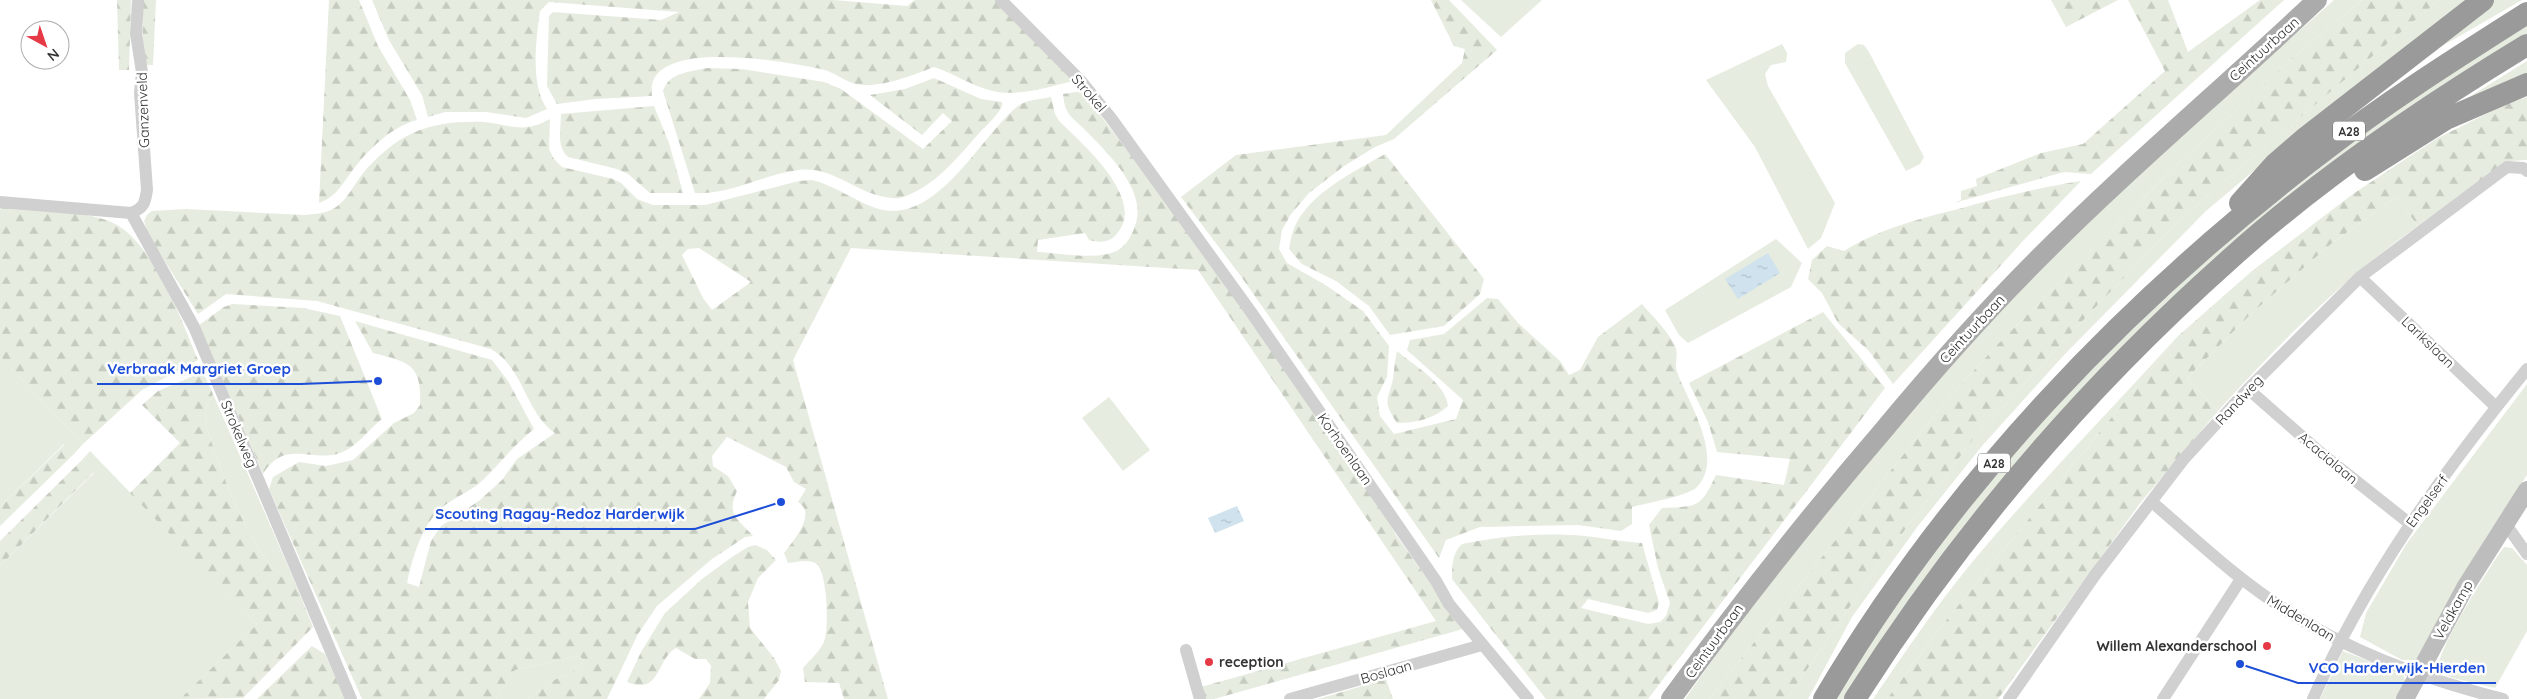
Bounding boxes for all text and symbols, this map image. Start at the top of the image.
street label: Ceintuurbaan [2225,13,2303,85]
north arrow [20,20,70,70]
text: N [44,45,63,65]
street label: Strokel [1068,70,1110,116]
street label: Ganzenveld [133,72,153,148]
road number: A28 [2333,122,2365,140]
street label: Ceintuurbaan [1935,291,2009,367]
street label: Larikslaan [2398,312,2458,372]
callout: Verbraak Margriet Groep [97,354,301,384]
text: Verbraak Margriet Groep [107,359,291,378]
street label: Randweg [2211,371,2267,429]
street label: Strokelweg [217,398,261,470]
street label: Korhoenlaan [1314,409,1376,489]
street label: Acacialaan [2295,428,2361,488]
road number: A28 [1978,453,2010,472]
street label: Engelserf [2402,471,2452,531]
callout: Scouting Ragay-Redoz Harderwijk [425,499,695,529]
text: Scouting Ragay-Redoz Harderwijk [435,504,685,523]
street label: Veldkamp [2429,577,2477,643]
street label: Middenlaan [2264,591,2338,645]
street label: Ceintuurbaan [1681,600,1747,682]
place label: Willem Alexanderschool [2097,637,2257,655]
marker: Willem Alexanderschool [2261,640,2273,652]
place label: reception [1219,653,1283,671]
callout: VCO Harderwijk-Hierden [2298,653,2496,683]
marker: reception [1203,656,1215,668]
street label: Boslaan [1358,656,1414,688]
text: VCO Harderwijk-Hierden [2308,658,2486,677]

